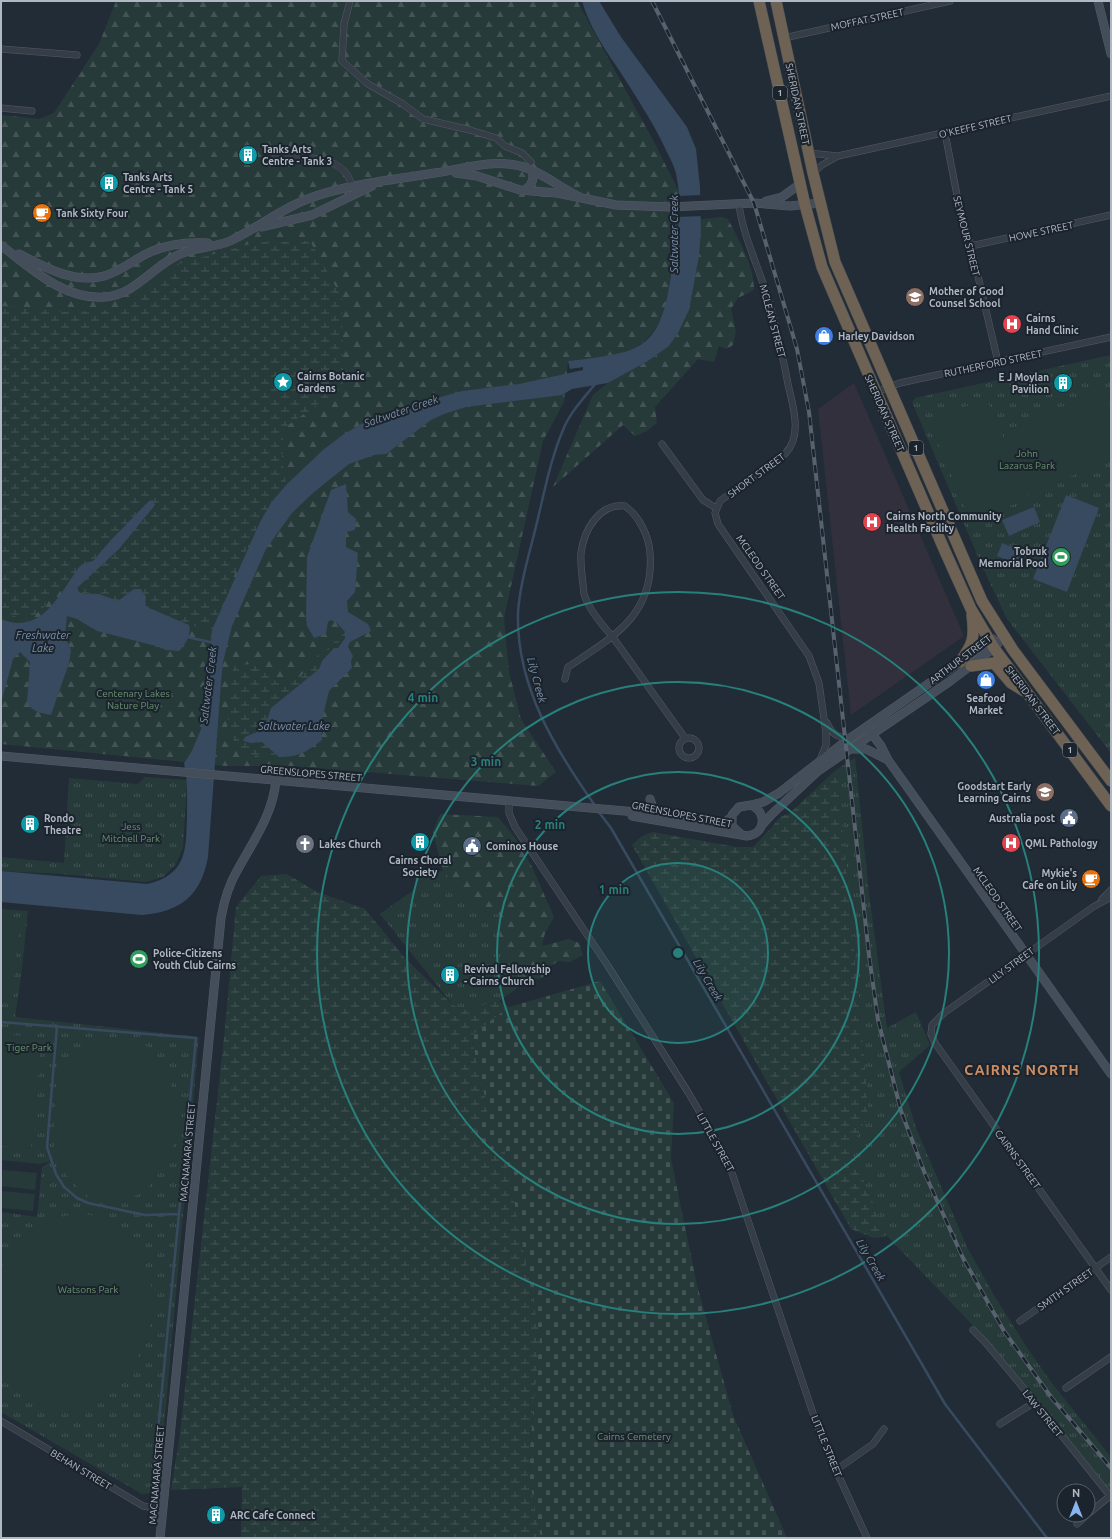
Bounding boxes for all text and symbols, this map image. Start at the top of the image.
street label: MOFFAT STREET [830,6,905,33]
street label: SHERIDAN STREET [783,62,812,146]
road number: 1 [773,86,787,100]
street label: O'KEEFE STREET [938,113,1013,140]
building icon: Tanks Arts Centre - Tank 3 [237,144,259,166]
place label: Tanks Arts Centre - Tank 3 [262,144,332,167]
building icon: Tanks Arts Centre - Tank 5 [98,172,120,194]
place label: Tanks Arts Centre - Tank 5 [123,172,194,195]
water label: Saltwater Creek [668,195,680,274]
street label: SEYMOUR STREET [951,195,982,278]
cafe icon: Tank Sixty Four [31,202,53,224]
place label: Tank Sixty Four [56,208,129,219]
street label: HOWE STREET [1008,219,1075,244]
street label: MCLEAN STREET [757,283,788,359]
school or university icon: Mother of Good Counsel School [904,286,926,308]
place label: Mother of Good Counsel School [929,286,1004,309]
hospital icon: Cairns Hand Clinic [1001,313,1023,335]
place label: Cairns Hand Clinic [1026,313,1079,336]
shop icon: Harley Davidson [813,325,835,347]
place label: Harley Davidson [838,331,915,342]
street label: RUTHERFORD STREET [943,348,1044,379]
place icon: Cairns Botanic Gardens [272,371,294,393]
place label: Cairns Botanic Gardens [297,371,365,394]
place label: E J Moylan Pavilion [999,372,1049,395]
building icon: E J Moylan Pavilion [1052,372,1074,394]
street label: SHERIDAN STREET [863,373,907,454]
water label: Saltwater Creek [361,393,440,430]
road number: 1 [909,441,923,455]
park label: John Lazarus Park [999,448,1055,471]
street label: SHORT STREET [726,451,787,500]
hospital icon: Cairns North Community Health Facility [861,511,883,533]
place label: Cairns North Community Health Facility [886,511,1002,534]
street label: MCLEOD STREET [734,533,787,602]
place label: Tobruk Memorial Pool [979,546,1047,569]
sports icon: Tobruk Memorial Pool [1050,546,1072,568]
water label: Freshwater Lake [16,629,71,654]
street label: ARTHUR STREET [927,632,994,686]
water label: Saltwater Creek [197,645,219,725]
water label: Lily Creek [525,656,549,704]
street label: SHERIDAN STREET [1003,664,1062,737]
shop icon: Seafood Market [975,669,997,691]
park label: Centenary Lakes Nature Play [96,688,170,711]
text: 4 min [408,691,438,704]
place label: Seafood Market [967,693,1005,716]
water label: Saltwater Lake [257,720,330,732]
road number: 1 [1063,743,1077,757]
text: 3 min [471,755,501,768]
street label: GREENSLOPES STREET [260,764,363,783]
place label: Goodstart Early Learning Cairns [957,781,1032,804]
school or university icon: Goodstart Early Learning Cairns [1034,781,1056,803]
street label: GREENSLOPES STREET [631,799,733,830]
public building icon: Australia post [1058,807,1080,829]
building icon: Rondo Theatre [19,813,41,835]
place label: Rondo Theatre [44,813,81,836]
place label: Australia post [989,813,1056,824]
text: 2 min [535,818,565,831]
park label: Jess Mitchell Park [102,821,160,844]
building icon: Cairns Choral Society [409,831,431,853]
hospital icon: QML Pathology [1000,832,1022,854]
church icon: Lakes Church [294,833,316,855]
public building icon: Cominos House [461,835,483,857]
place label: QML Pathology [1025,838,1098,849]
place label: Lakes Church [319,839,381,850]
place label: Cominos House [486,841,559,852]
place label: Cairns Choral Society [389,855,451,878]
street label: MCLEOD STREET [971,865,1024,934]
place label: Mykie's Cafe on Lily [1022,868,1078,891]
cafe icon: Mykie's Cafe on Lily [1080,868,1102,890]
text: 1 min [599,883,629,896]
street label: LILY STREET [986,945,1037,986]
centre of rings [671,946,685,960]
sports icon: Police-Citizens Youth Club Cairns [128,948,150,970]
place label: Police-Citizens Youth Club Cairns [153,948,236,971]
water label: Lily Creek [691,957,725,1004]
building icon: Revival Fellowship - Cairns Church [439,964,461,986]
place label: Revival Fellowship - Cairns Church [464,964,551,987]
park label: Tiger Park [6,1042,52,1053]
district label: CAIRNS NORTH [964,1062,1080,1078]
street label: MACNAMARA STREET [178,1102,197,1202]
street label: LITTLE STREET [695,1111,737,1174]
street label: CAIRNS STREET [993,1128,1043,1191]
water label: Lily Creek [854,1237,888,1284]
street label: SMITH STREET [1035,1266,1095,1313]
park label: Watsons Park [58,1284,118,1295]
street label: LAW STREET [1020,1388,1065,1439]
street label: LITTLE STREET [809,1414,844,1479]
street label: MACNAMARA STREET [147,1425,166,1525]
park label: Cairns Cemetery [597,1431,671,1442]
street label: BEHAN STREET [48,1447,113,1492]
north arrow [1056,1483,1096,1523]
text: N [1072,1487,1080,1499]
building icon: ARC Cafe Connect [205,1504,227,1526]
place label: ARC Cafe Connect [230,1510,316,1521]

